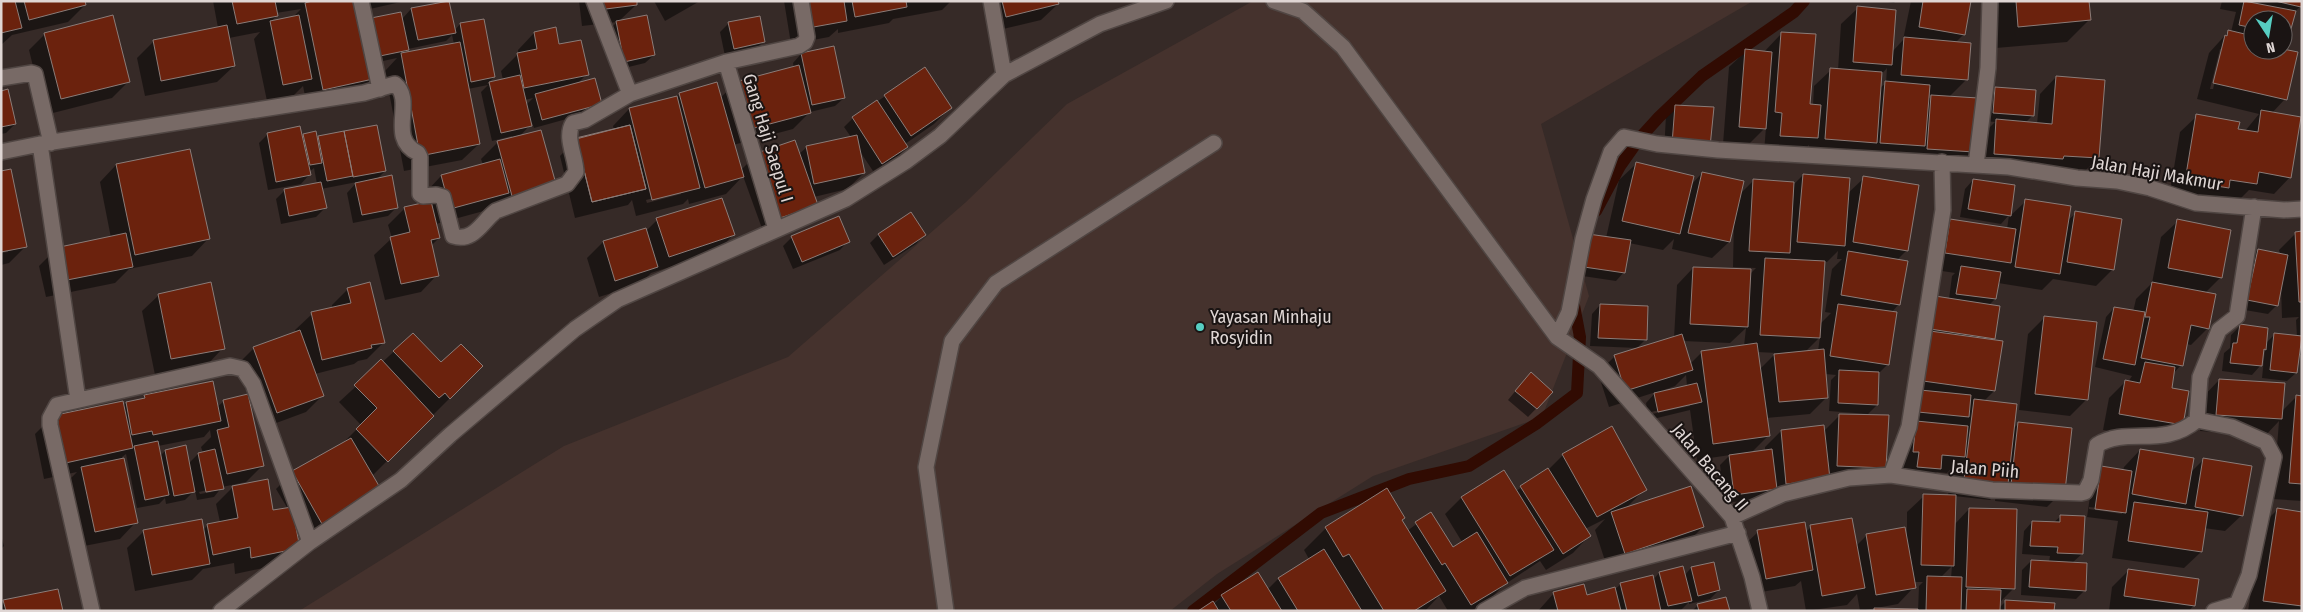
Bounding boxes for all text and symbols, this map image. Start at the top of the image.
north arrow [2243,10,2293,60]
text: N [2265,38,2276,56]
street label: Gang Haji Saepul I [738,71,798,205]
street label: Jalan Haji Makmur [2090,151,2225,196]
place label: Yayasan Minhaju Rosyidin [1210,306,1332,349]
marker: Yayasan Minhaju Rosyidin [1194,321,1206,333]
street label: Jalan Bacang II [1667,419,1753,515]
street label: Jalan Piih [1950,455,2020,483]

